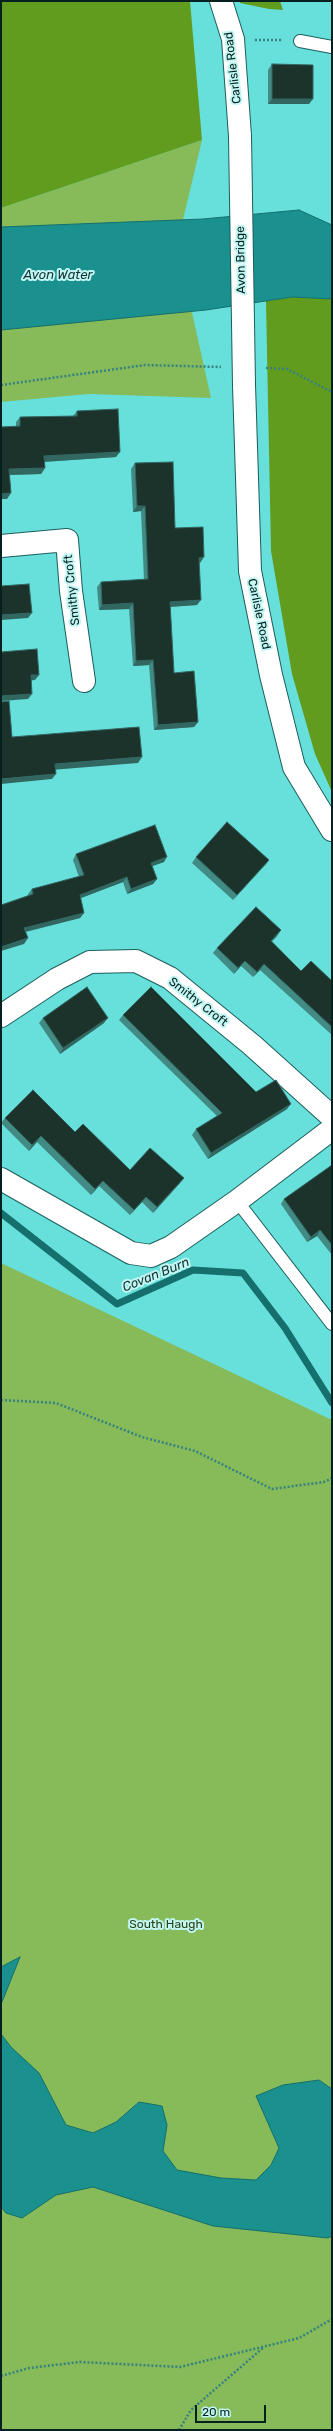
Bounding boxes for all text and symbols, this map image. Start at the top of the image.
street label: Carlisle Road [221,31,245,105]
street label: Avon Bridge [233,226,249,294]
water label: Avon Water [24,267,92,283]
street label: Smithy Croft [61,554,83,626]
street label: Carlisle Road [244,577,274,651]
street label: Smithy Croft [166,974,230,1030]
water label: Covan Burn [120,1254,192,1296]
park label: South Haugh [129,1918,203,1932]
scale bar [197,2397,268,2423]
text: 20 m [202,2405,230,2419]

